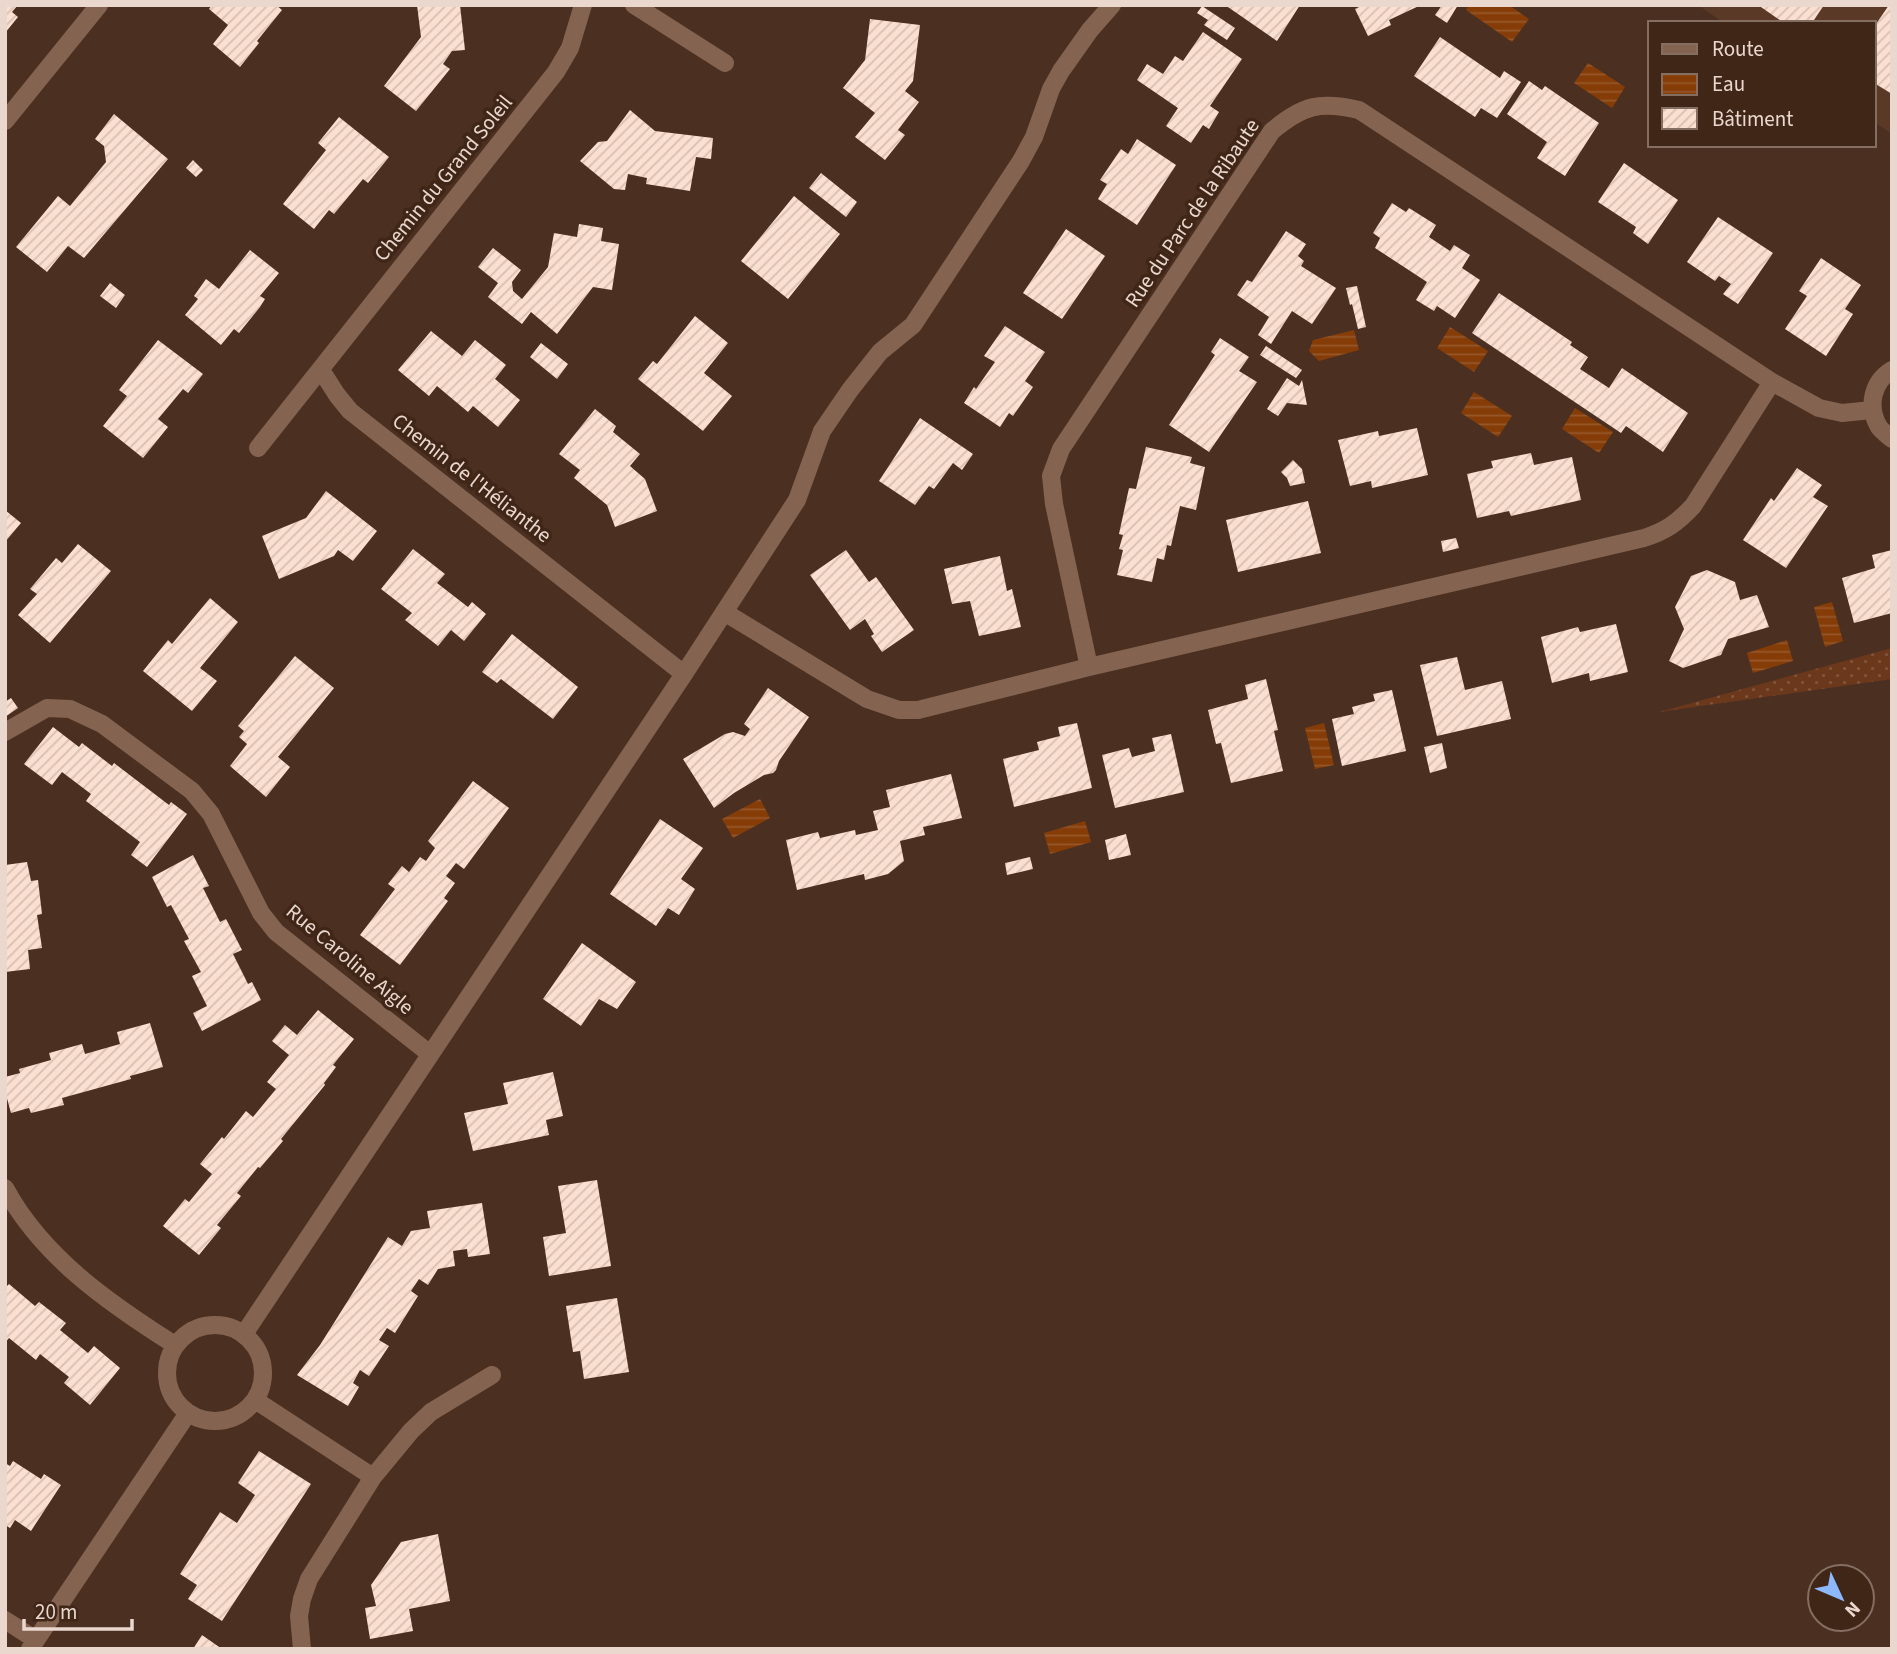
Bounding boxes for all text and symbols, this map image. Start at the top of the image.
legend [1648,21,1876,147]
text: Route [1712,34,1764,64]
text: Eau [1712,69,1745,99]
street label: Chemin du Grand Soleil [367,89,519,267]
text: Bâtiment [1712,104,1793,134]
street label: Rue du Parc de la Ribaute [1118,113,1266,313]
street label: Chemin de l'Hélianthe [386,406,558,550]
street label: Rue Caroline Aigle [280,897,420,1021]
north arrow [1806,1563,1876,1633]
scale bar [24,1588,133,1632]
text: N [1838,1595,1866,1623]
text: 20 m [35,1597,77,1627]

